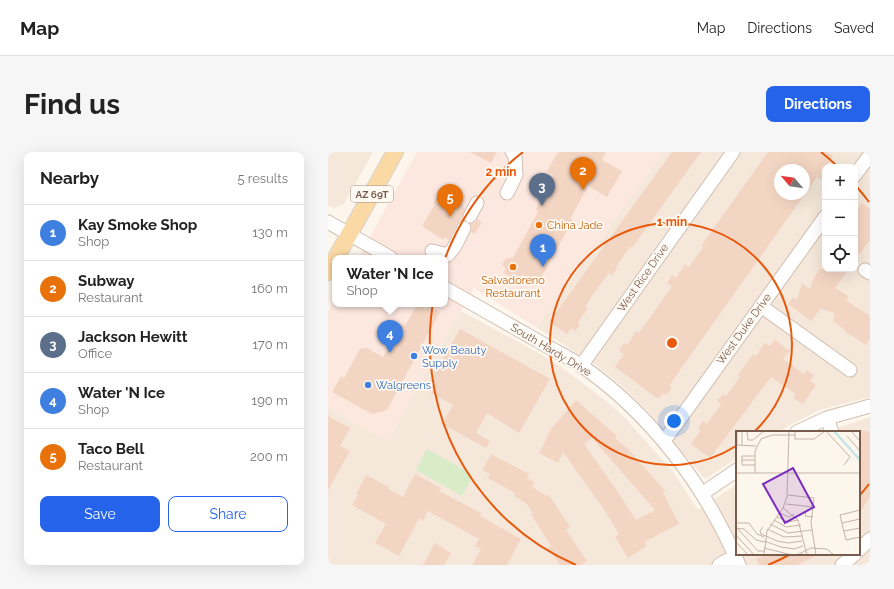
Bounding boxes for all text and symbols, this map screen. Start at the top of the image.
text: Map [20,17,59,39]
text: Map [697,20,725,36]
text: Directions [747,20,812,36]
text: Saved [834,20,874,36]
button: Directions [766,86,870,122]
text: Find us [24,88,120,121]
pin: 2 [570,157,596,190]
north arrow [774,164,810,200]
map controls [822,164,858,272]
button: + [822,164,858,200]
text: 2 min [485,165,517,179]
text: Nearby [40,168,99,188]
text: 5 results [237,171,288,186]
pin: 3 [529,173,555,206]
pin: 5 [437,184,463,217]
road number: AZ 69T [351,186,393,202]
button: − [822,200,858,236]
text: 1 min [657,215,687,229]
text: Kay Smoke Shop [78,216,197,234]
place label: China Jade [547,219,603,232]
marker: China Jade [534,220,544,230]
text: 1 [50,225,56,240]
text: 130 m [252,225,288,240]
text: Shop [78,234,109,249]
pin: 1 [530,234,556,267]
button: locate [822,236,858,272]
street label: West Rice Drive [615,241,672,315]
popup [332,255,448,307]
marker: Salvadoreno Restaurant [508,262,518,272]
text: Water 'N Ice [346,265,434,283]
text: Subway [78,272,135,290]
place label: Salvadoreno Restaurant [481,274,545,300]
text: 2 [49,281,57,296]
text: 160 m [251,281,288,296]
text: Shop [346,283,378,298]
text: Restaurant [78,290,143,305]
street label: West Duke Drive [714,291,774,367]
pin: 4 [377,320,403,353]
street label: South Hardy Drive [508,321,594,380]
text: Jackson Hewitt [78,328,187,346]
centre of rings [665,336,679,350]
text: 3 [49,337,57,352]
text: 170 m [252,337,288,352]
place label: Wow Beauty Supply [422,344,487,370]
text: Office [78,346,112,361]
marker: Wow Beauty Supply [409,351,419,361]
place label: Walgreens [376,379,431,392]
marker: Walgreens [363,380,373,390]
text: Water 'N Ice [78,384,165,402]
text: 4 [49,393,57,408]
text: 190 m [252,393,288,408]
text: Shop [78,402,109,417]
your location [664,411,684,431]
inset map [736,431,860,555]
text: Taco Bell [78,440,144,458]
text: 5 [49,449,57,464]
text: 200 m [250,449,288,464]
text: Restaurant [78,458,143,473]
button: Save [40,496,160,532]
button: Share [168,496,288,532]

